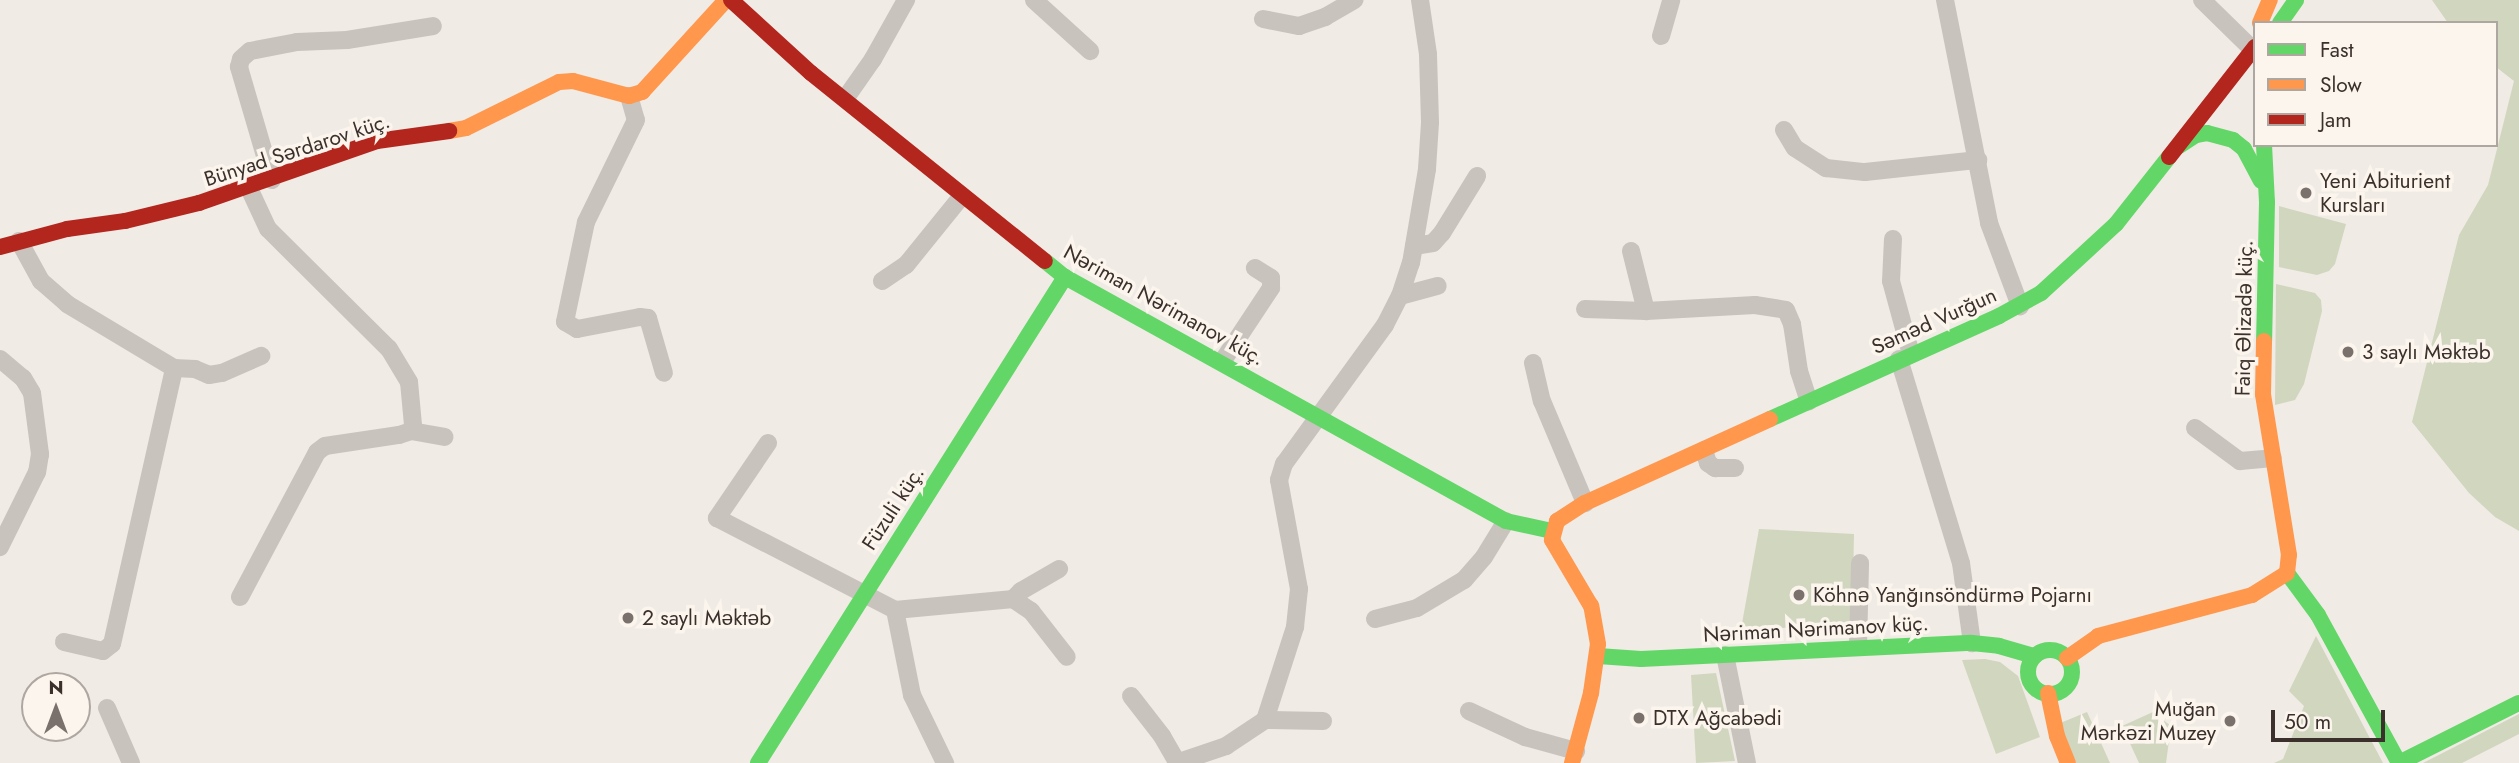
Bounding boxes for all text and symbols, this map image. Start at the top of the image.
legend [2253,21,2498,147]
text: Fast [2320,35,2353,65]
text: Slow [2320,70,2362,100]
text: Jam [2320,105,2352,135]
street label: Bünyad Sərdarov küç. [201,108,393,192]
place label: Yeni Abiturient Kursları [2320,168,2450,218]
marker: Yeni Abiturient Kursları [2298,185,2314,201]
street label: Nəriman Nərimanov küç. [1059,239,1269,371]
street label: Faiq Əlizadə küç. [2230,240,2258,396]
street label: Səməd Vurğun [1868,282,2000,360]
place label: 3 saylı Məktəb [2362,339,2491,365]
marker: 3 saylı Məktəb [2340,344,2356,360]
street label: Füzuli küç. [857,461,929,555]
place label: Köhnə Yanğınsöndürmə Pojarnı [1813,582,2092,608]
marker: Köhnə Yanğınsöndürmə Pojarnı [1791,587,1807,603]
place label: 2 saylı Məktəb [642,605,771,631]
marker: 2 saylı Məktəb [620,610,636,626]
street label: Nəriman Nərimanov küç. [1703,611,1929,647]
north arrow [21,672,91,742]
text: N [48,674,64,701]
place label: Muğan Mərkəzi Muzey [2081,696,2216,746]
scale bar [2274,696,2388,740]
place label: DTX Ağcabədi [1653,705,1782,731]
text: 50 m [2284,707,2331,737]
marker: DTX Ağcabədi [1631,710,1647,726]
marker: Muğan Mərkəzi Muzey [2222,713,2238,729]

